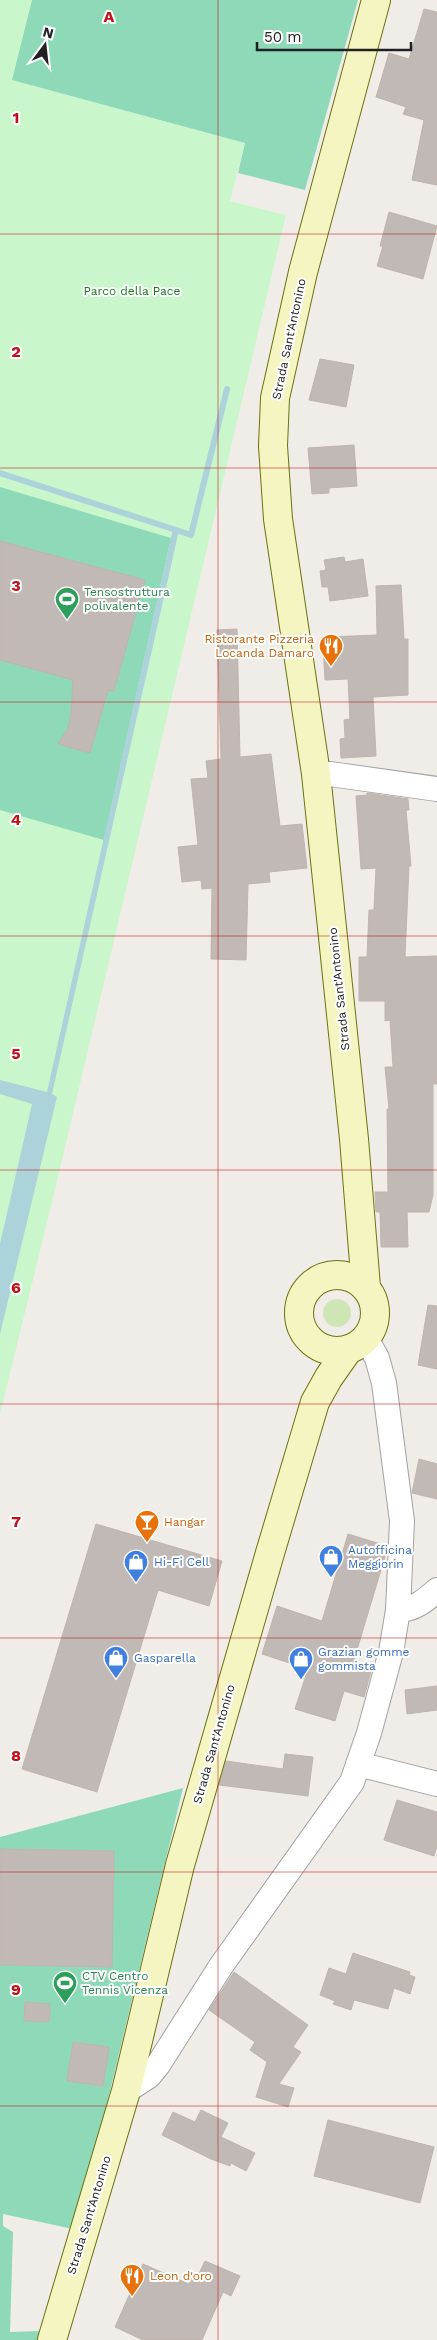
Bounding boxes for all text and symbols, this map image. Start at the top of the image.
text: A [104,7,115,26]
north arrow [20,20,70,70]
scale bar [257,20,411,52]
text: N [41,23,55,42]
text: 50 m [264,28,301,46]
text: 1 [13,108,19,127]
street label: Strada Sant'Antonino [269,277,309,401]
park label: Parco della Pace [84,284,181,298]
text: 2 [11,342,21,361]
text: 3 [11,576,21,595]
place label: Tensostruttura polivalente [84,585,170,613]
sports icon: Tensostruttura polivalente [54,586,80,620]
place label: Ristorante Pizzeria Locanda Damaro [204,632,314,660]
restaurant icon: Ristorante Pizzeria Locanda Damaro [318,633,344,667]
text: 4 [11,810,21,829]
street label: Strada Sant'Antonino [326,927,352,1051]
text: 5 [11,1044,21,1063]
text: 6 [11,1278,21,1297]
bar icon: Hangar [134,1509,160,1543]
text: 7 [11,1512,21,1531]
place label: Hangar [164,1515,205,1529]
place label: Autofficina Meggiorin [348,1543,412,1571]
shop icon: Autofficina Meggiorin [318,1544,344,1578]
shop icon: Hi-Fi Cell [123,1549,149,1583]
place label: Hi-Fi Cell [154,1555,210,1569]
shop icon: Gasparella [103,1645,129,1679]
place label: Grazian gomme gommista [318,1645,410,1673]
shop icon: Grazian gomme gommista [288,1646,314,1680]
place label: Gasparella [134,1651,196,1665]
street label: Strada Sant'Antonino [190,1683,238,1805]
text: 8 [11,1746,21,1765]
place label: CTV Centro Tennis Vicenza [82,1969,168,1997]
sports icon: CTV Centro Tennis Vicenza [52,1970,78,2004]
text: 9 [11,1980,21,1999]
street label: Strada Sant'Antonino [64,2154,114,2276]
restaurant icon: Leon d'oro [119,2263,145,2297]
place label: Leon d'oro [150,2269,212,2283]

